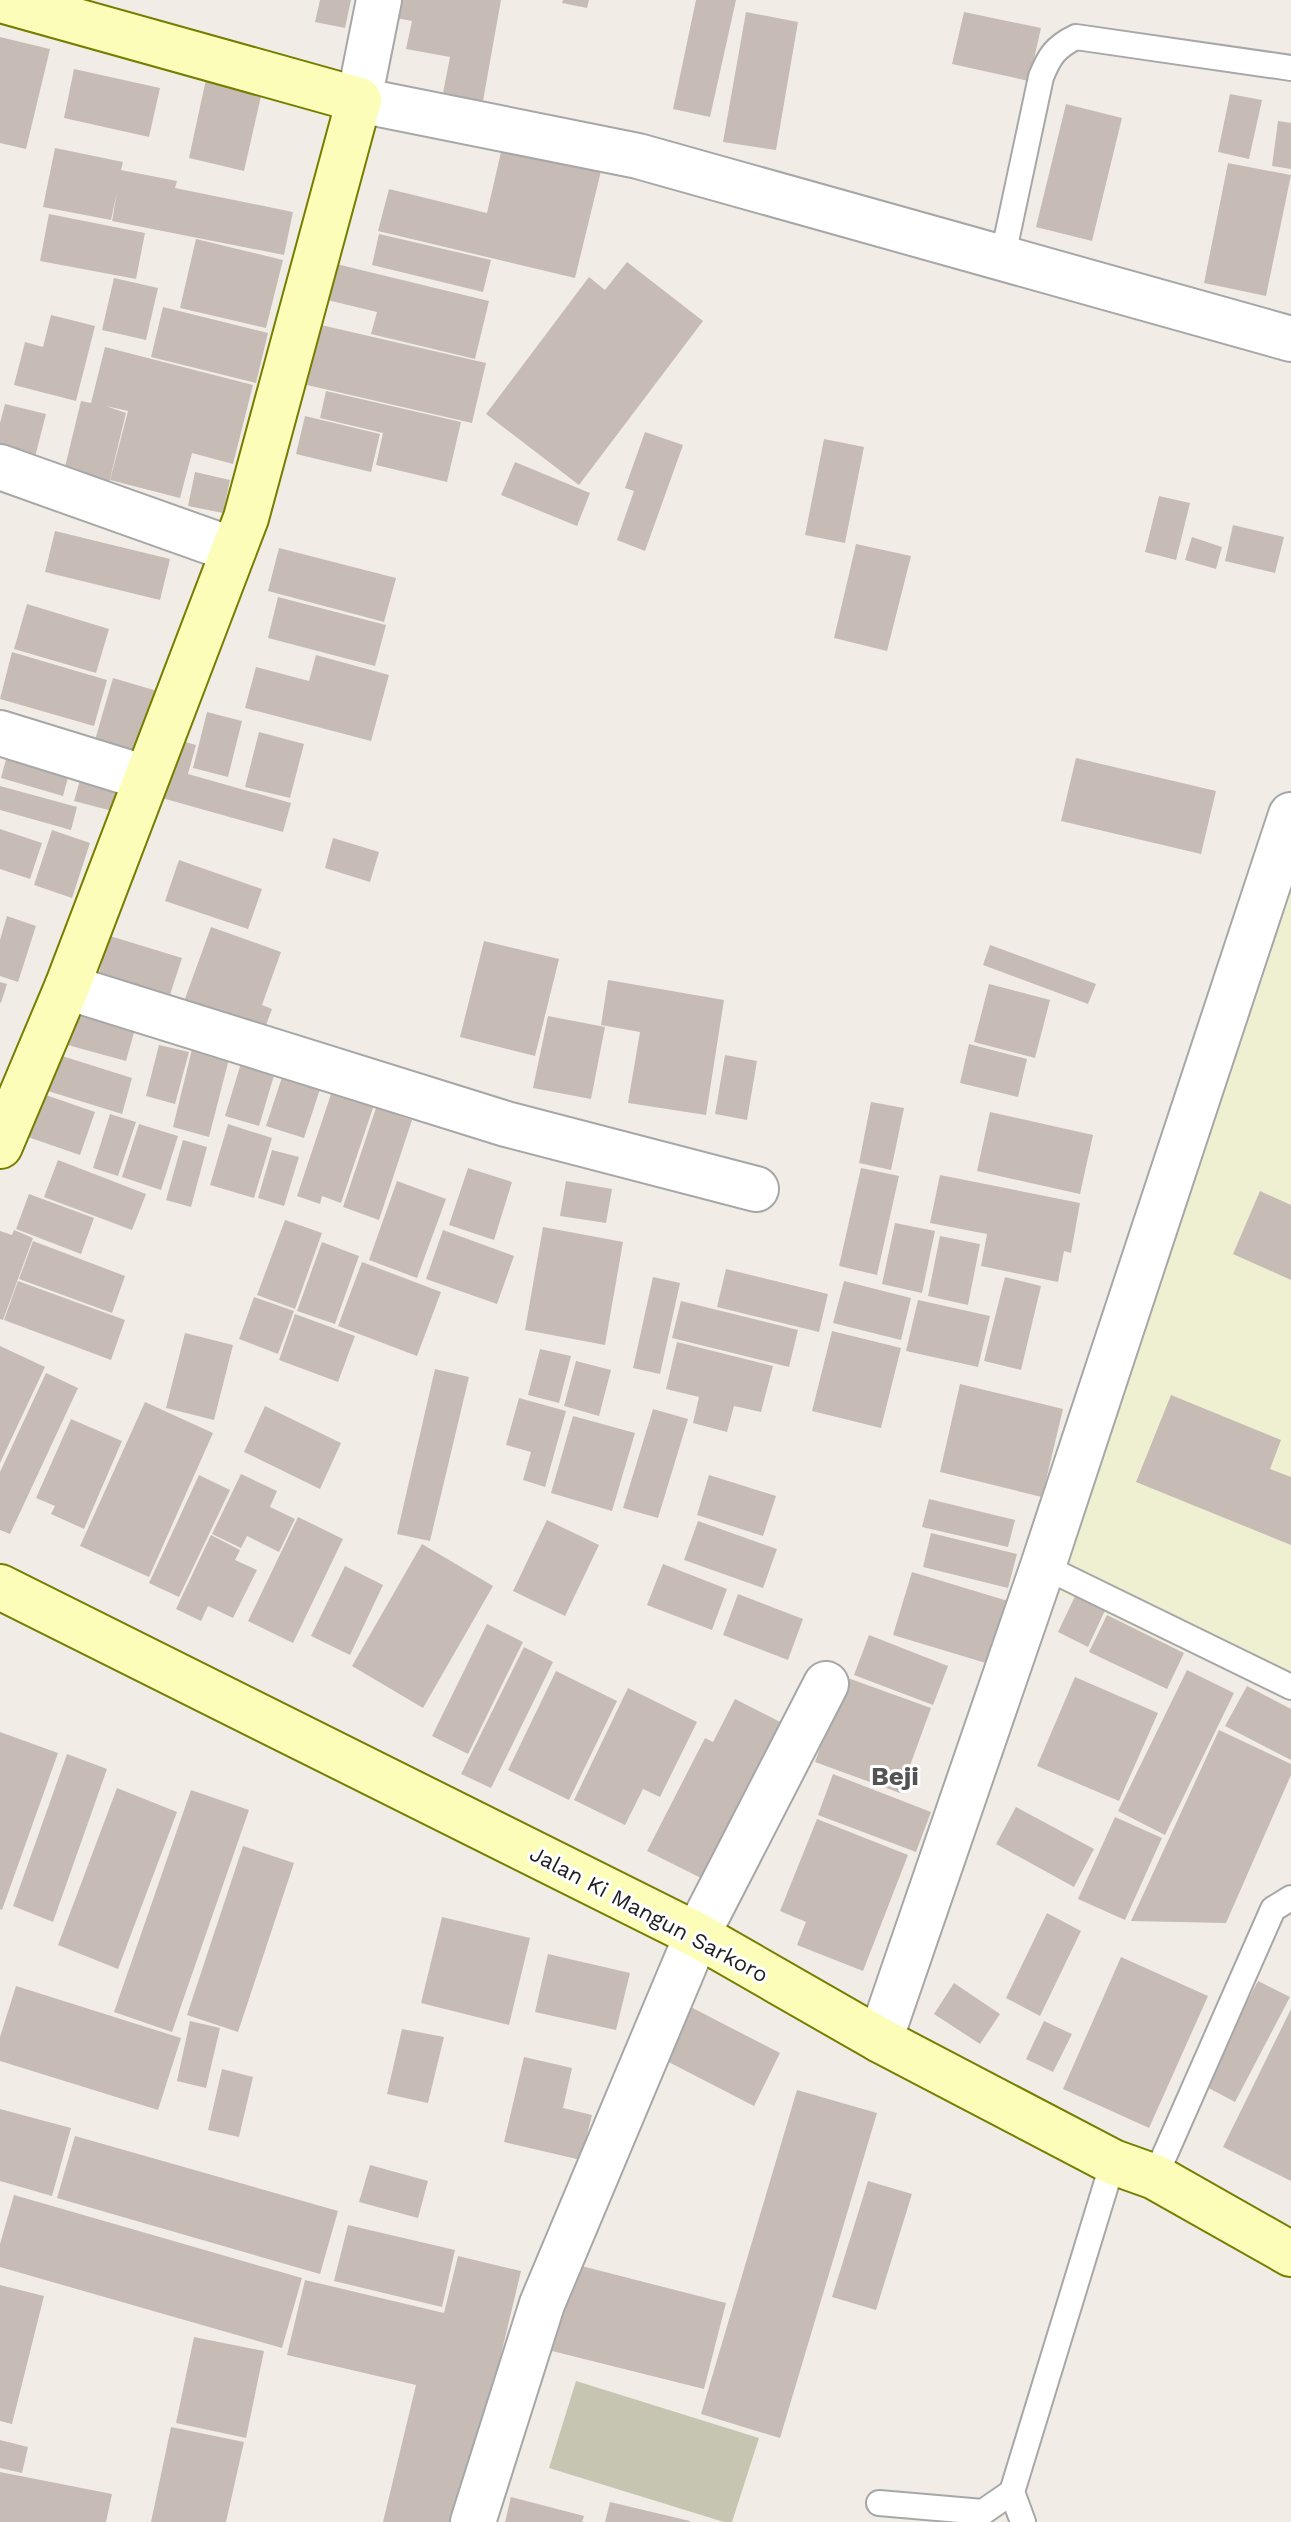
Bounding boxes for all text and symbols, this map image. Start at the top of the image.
district label: Beji [871,1761,919,1791]
street label: Jalan Ki Mangun Sarkoro [526,1840,772,1988]

